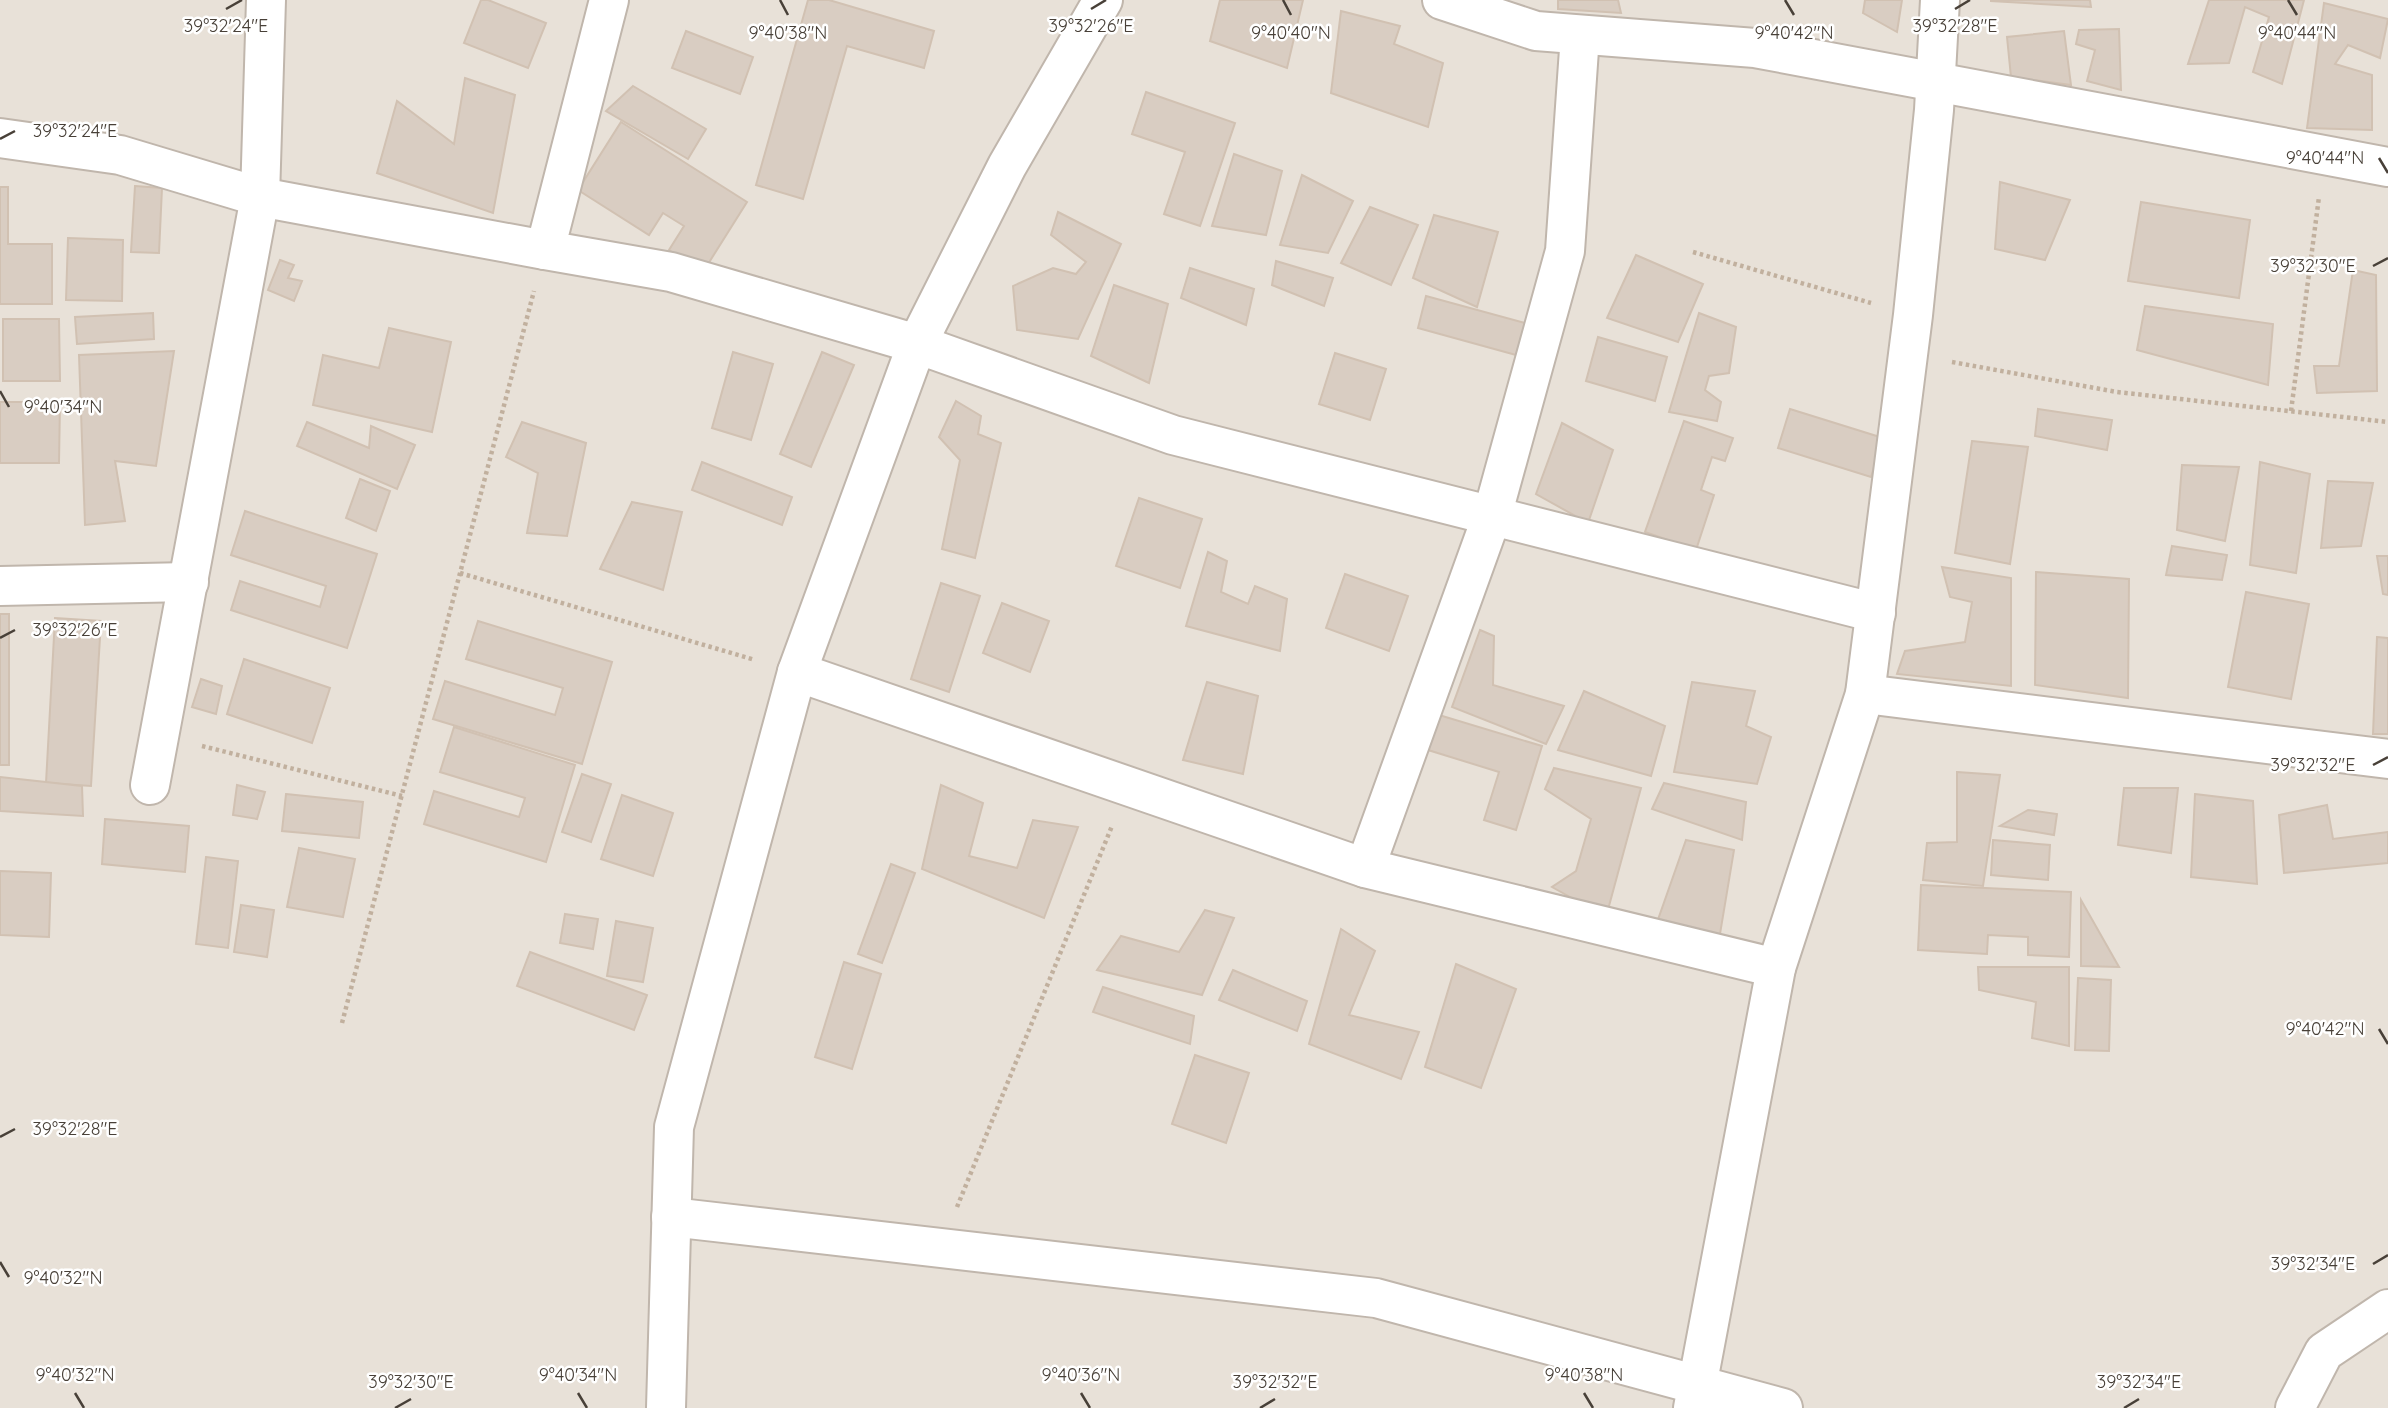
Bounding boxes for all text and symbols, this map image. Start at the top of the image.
text: 39°32'24"E [184,14,268,37]
text: 39°32'26"E [1048,14,1134,37]
text: 39°32'28"E [1912,14,1998,37]
text: 9°40'38"N [749,21,827,44]
text: 9°40'40"N [1251,21,1331,44]
text: 9°40'42"N [1754,21,1834,44]
text: 9°40'44"N [2258,21,2336,44]
text: 39°32'24"E [33,119,117,142]
text: 9°40'44"N [2286,146,2364,169]
text: 39°32'30"E [2270,254,2356,277]
text: 9°40'34"N [24,395,102,418]
text: 39°32'26"E [32,618,118,641]
text: 39°32'32"E [2271,753,2355,776]
text: 9°40'42"N [2285,1017,2365,1040]
text: 39°32'28"E [32,1117,118,1140]
text: 39°32'34"E [2271,1252,2355,1275]
text: 9°40'32"N [23,1266,103,1289]
text: 9°40'32"N [35,1363,115,1386]
text: 9°40'34"N [539,1363,617,1386]
text: 9°40'36"N [1042,1363,1120,1386]
text: 9°40'38"N [1545,1363,1623,1386]
text: 39°32'30"E [368,1370,454,1393]
text: 39°32'32"E [1233,1370,1317,1393]
text: 39°32'34"E [2097,1370,2181,1393]

